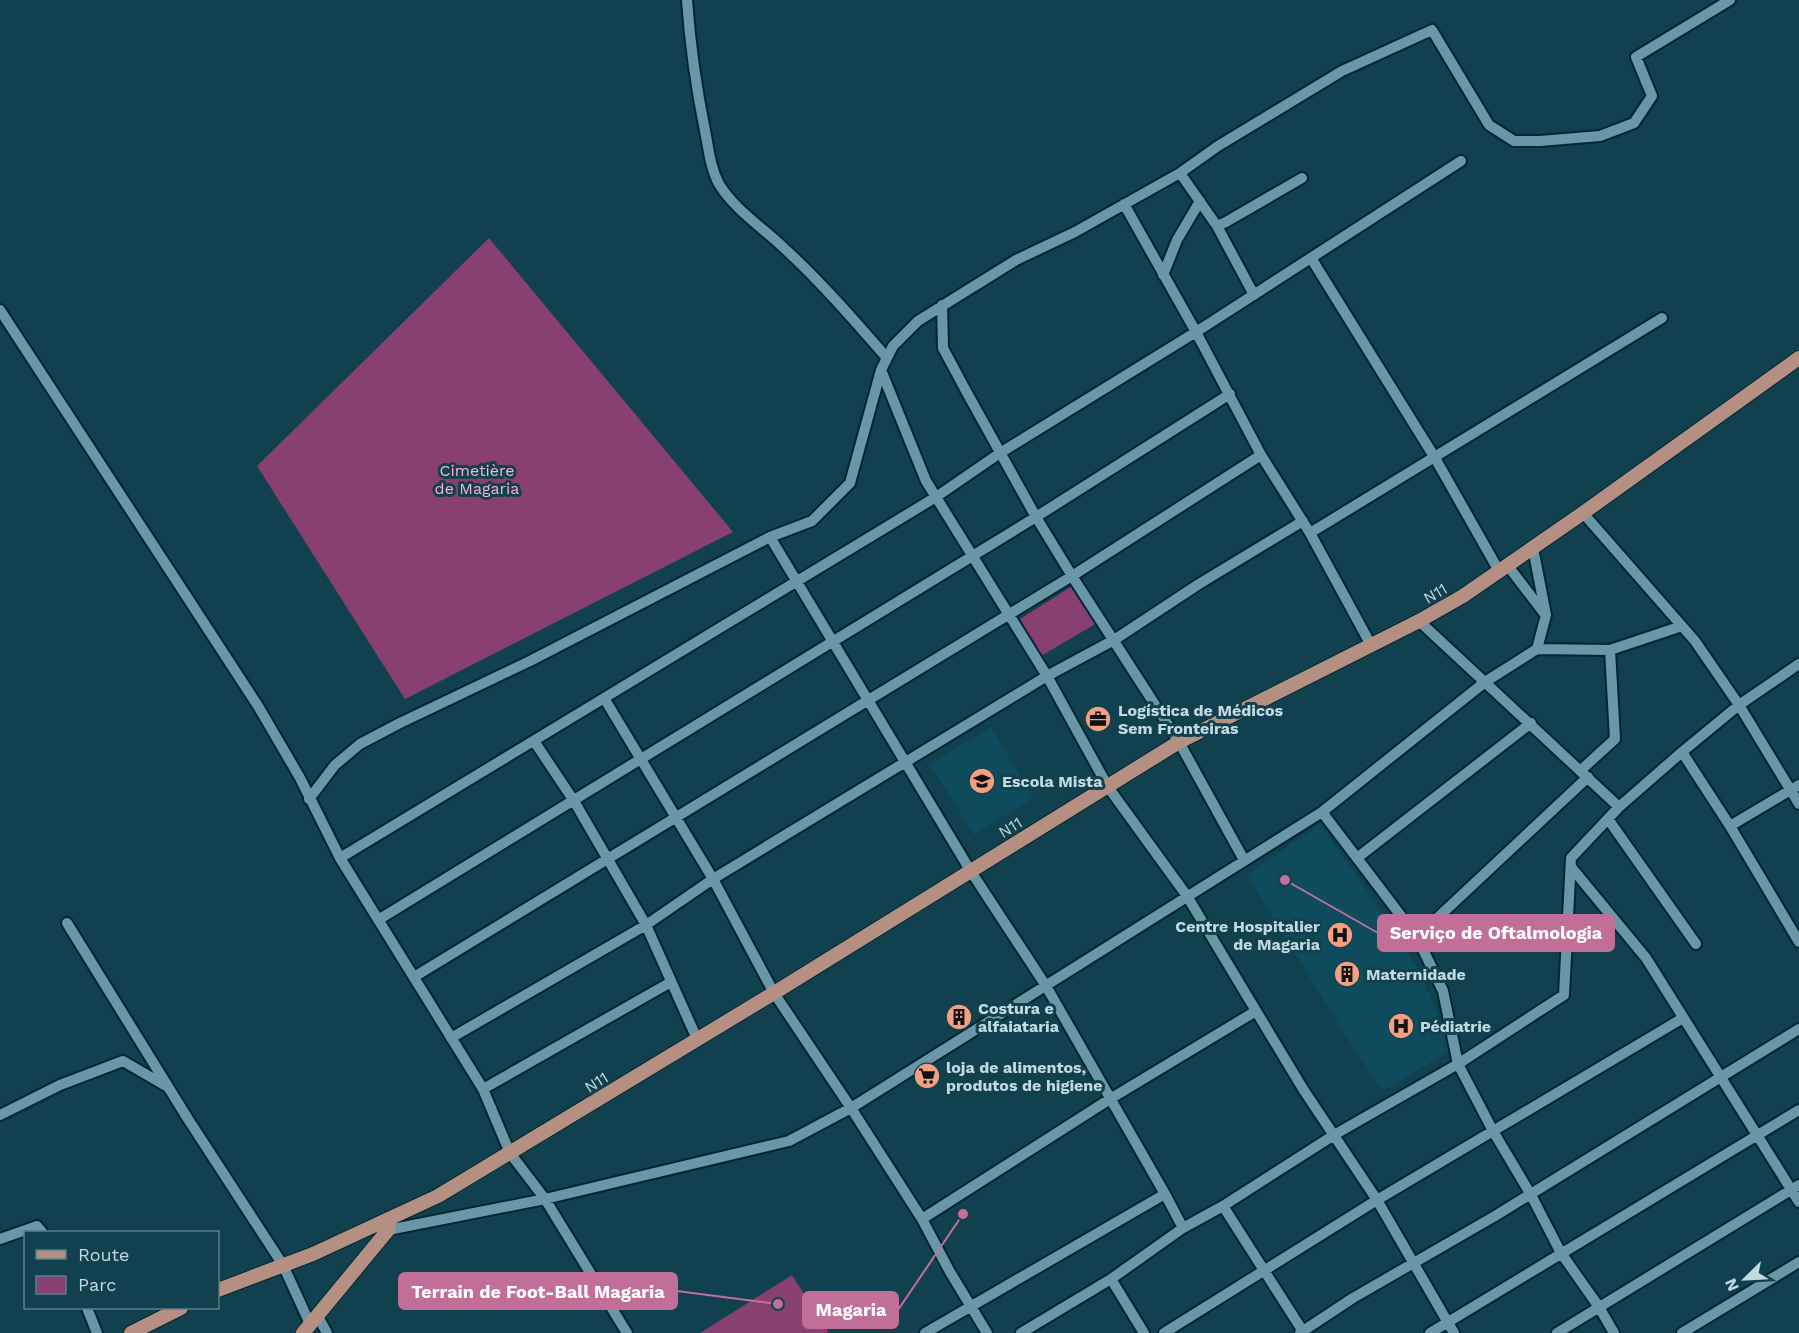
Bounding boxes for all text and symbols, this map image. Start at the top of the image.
park label: Cimetière de Magaria [435,461,519,498]
street label: N11 [1420,579,1450,608]
place label: Logística de Médicos Sem Fronteiras [1118,701,1284,738]
office icon: Logística de Médicos Sem Fronteiras [1083,704,1113,734]
school or university icon: Escola Mista [967,766,997,796]
place label: Escola Mista [1002,772,1103,791]
street label: N11 [995,813,1026,842]
callout: Serviço de Oftalmologia [1378,915,1614,951]
place label: Centre Hospitalier de Magaria [1175,917,1321,954]
hospital icon: Centre Hospitalier de Magaria [1325,920,1355,950]
text: Serviço de Oftalmologia [1390,922,1603,943]
building icon: Maternidade [1332,959,1362,989]
place label: Maternidade [1366,965,1466,984]
place label: Costura e alfaiataria [978,999,1060,1036]
building icon: Costura e alfaiataria [944,1002,974,1032]
hospital icon: Pédiatrie [1386,1011,1416,1041]
place label: Pédiatrie [1420,1017,1491,1036]
place label: loja de alimentos, produtos de higiene [946,1058,1103,1095]
supermarket icon: loja de alimentos, produtos de higiene [912,1061,942,1091]
street label: N11 [581,1068,612,1097]
legend [24,1231,219,1309]
text: Route [78,1244,130,1265]
north arrow [1715,1249,1775,1309]
callout: Terrain de Foot-Ball Magaria [399,1273,677,1309]
text: Parc [78,1274,116,1295]
text: N [1721,1276,1743,1294]
text: Terrain de Foot-Ball Magaria [411,1281,665,1302]
callout: Magaria [803,1292,898,1328]
text: Magaria [816,1299,887,1320]

